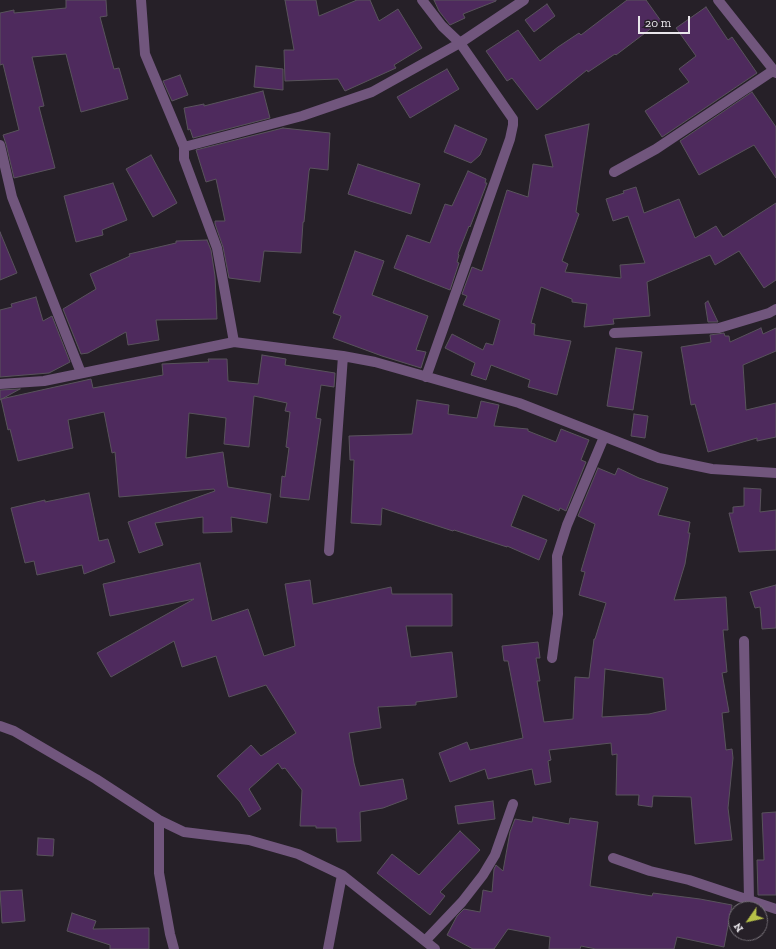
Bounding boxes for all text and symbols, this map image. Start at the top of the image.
scale bar [640,8,692,34]
text: 20 m [645,16,671,30]
north arrow [728,901,768,941]
text: N [731,920,746,935]

